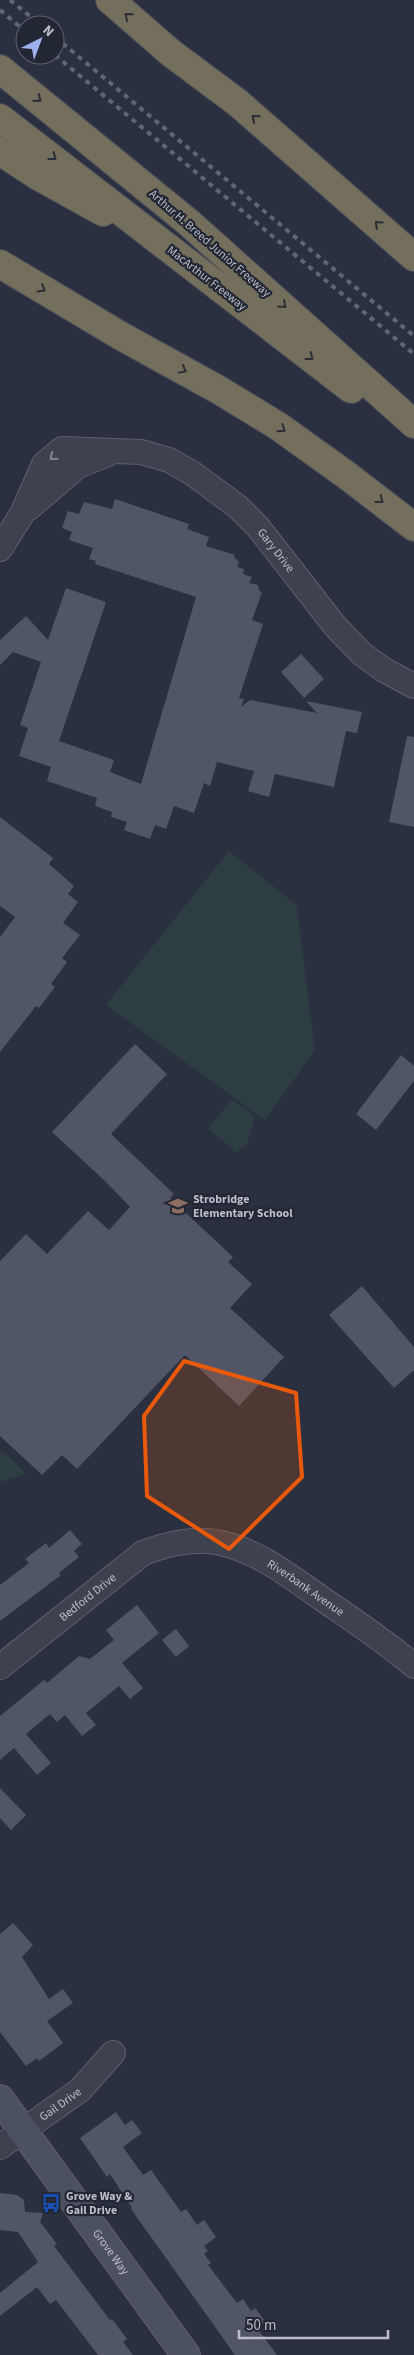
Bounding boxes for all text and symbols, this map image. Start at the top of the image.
one-way arrow [125,13,134,22]
north arrow [15,15,65,65]
text: N [38,21,58,42]
one-way arrow [32,94,41,103]
one-way arrow [251,114,260,123]
one-way arrow [47,152,56,160]
street label: Arthur H. Breed Junior Freeway [145,186,275,301]
one-way arrow [374,221,383,230]
street label: MacArthur Freeway [163,242,250,315]
one-way arrow [36,282,45,292]
one-way arrow [277,299,286,308]
one-way arrow [304,352,313,360]
one-way arrow [177,364,186,374]
one-way arrow [276,423,286,432]
one-way arrow [49,451,58,460]
one-way arrow [374,494,383,502]
street label: Gary Drive [253,525,298,576]
place label: Strobridge Elementary School [193,1191,293,1222]
school or university icon: Strobridge Elementary School [167,1195,189,1217]
street label: Riverbank Avenue [264,1556,347,1620]
street label: Bedford Drive [56,1569,120,1626]
street label: Gail Drive [36,2084,85,2125]
place label: Grove Way & Gail Drive [66,2188,132,2219]
bus stop icon: Grove Way & Gail Drive [40,2192,62,2214]
street label: Grove Way [88,2226,133,2279]
scale bar [239,2308,388,2340]
text: 50 m [246,2315,276,2336]

